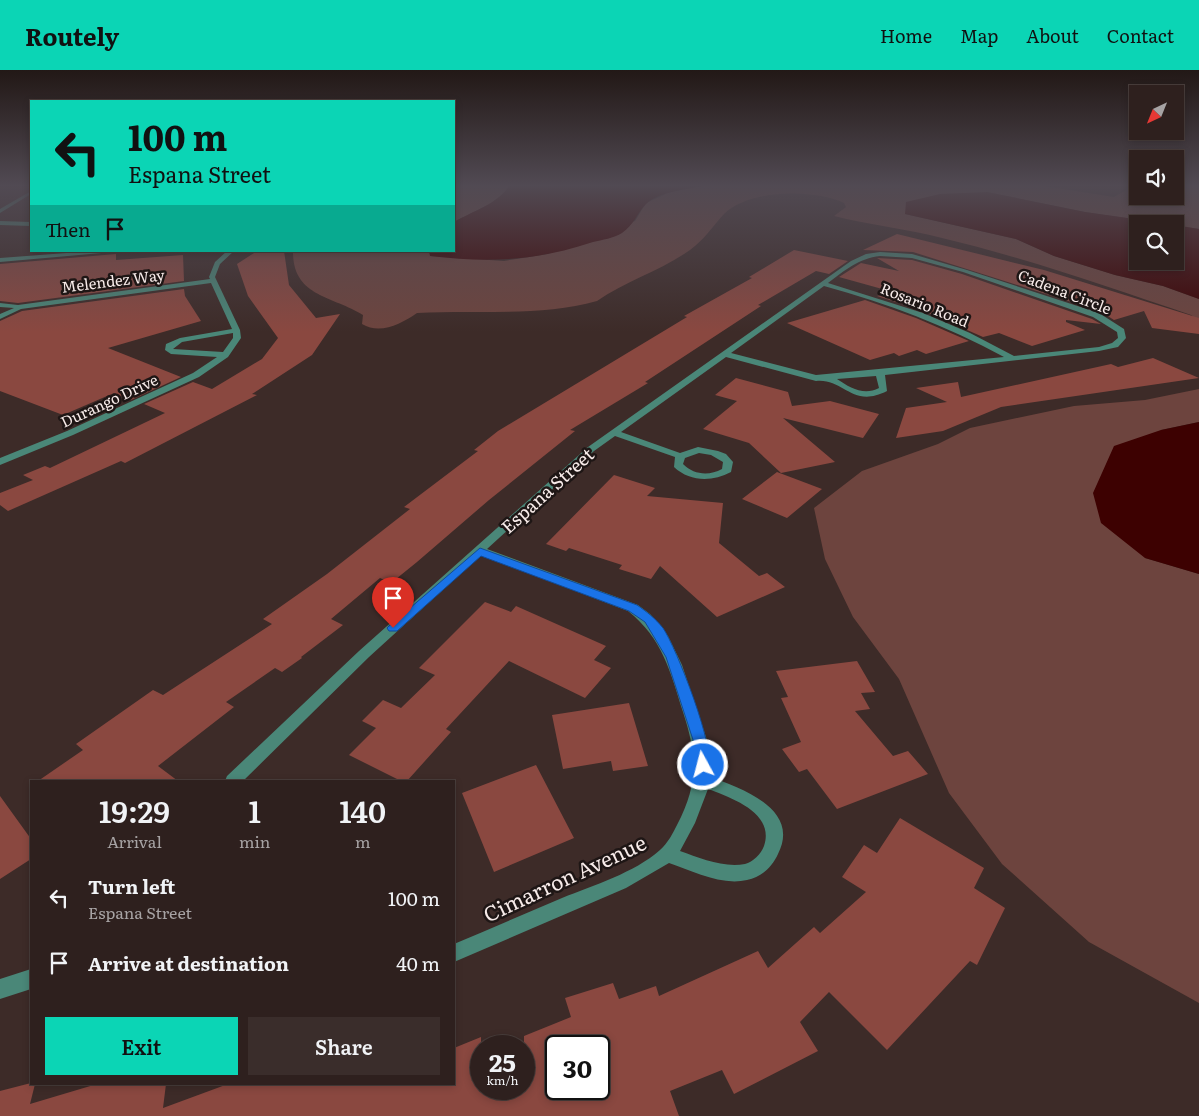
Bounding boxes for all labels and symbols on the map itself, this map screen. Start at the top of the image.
north arrow [1129,85,1184,140]
street label: Melendez Way [60,262,166,298]
street label: Cadena Circle [1015,263,1115,319]
street label: Rosario Road [877,276,973,332]
street label: Durango Drive [56,367,162,433]
street label: Espana Street [495,440,600,539]
pin [372,577,414,628]
position arrow [676,738,728,790]
street label: Cimarron Avenue [477,826,651,928]
speed limit sign: 30 [545,1035,610,1100]

